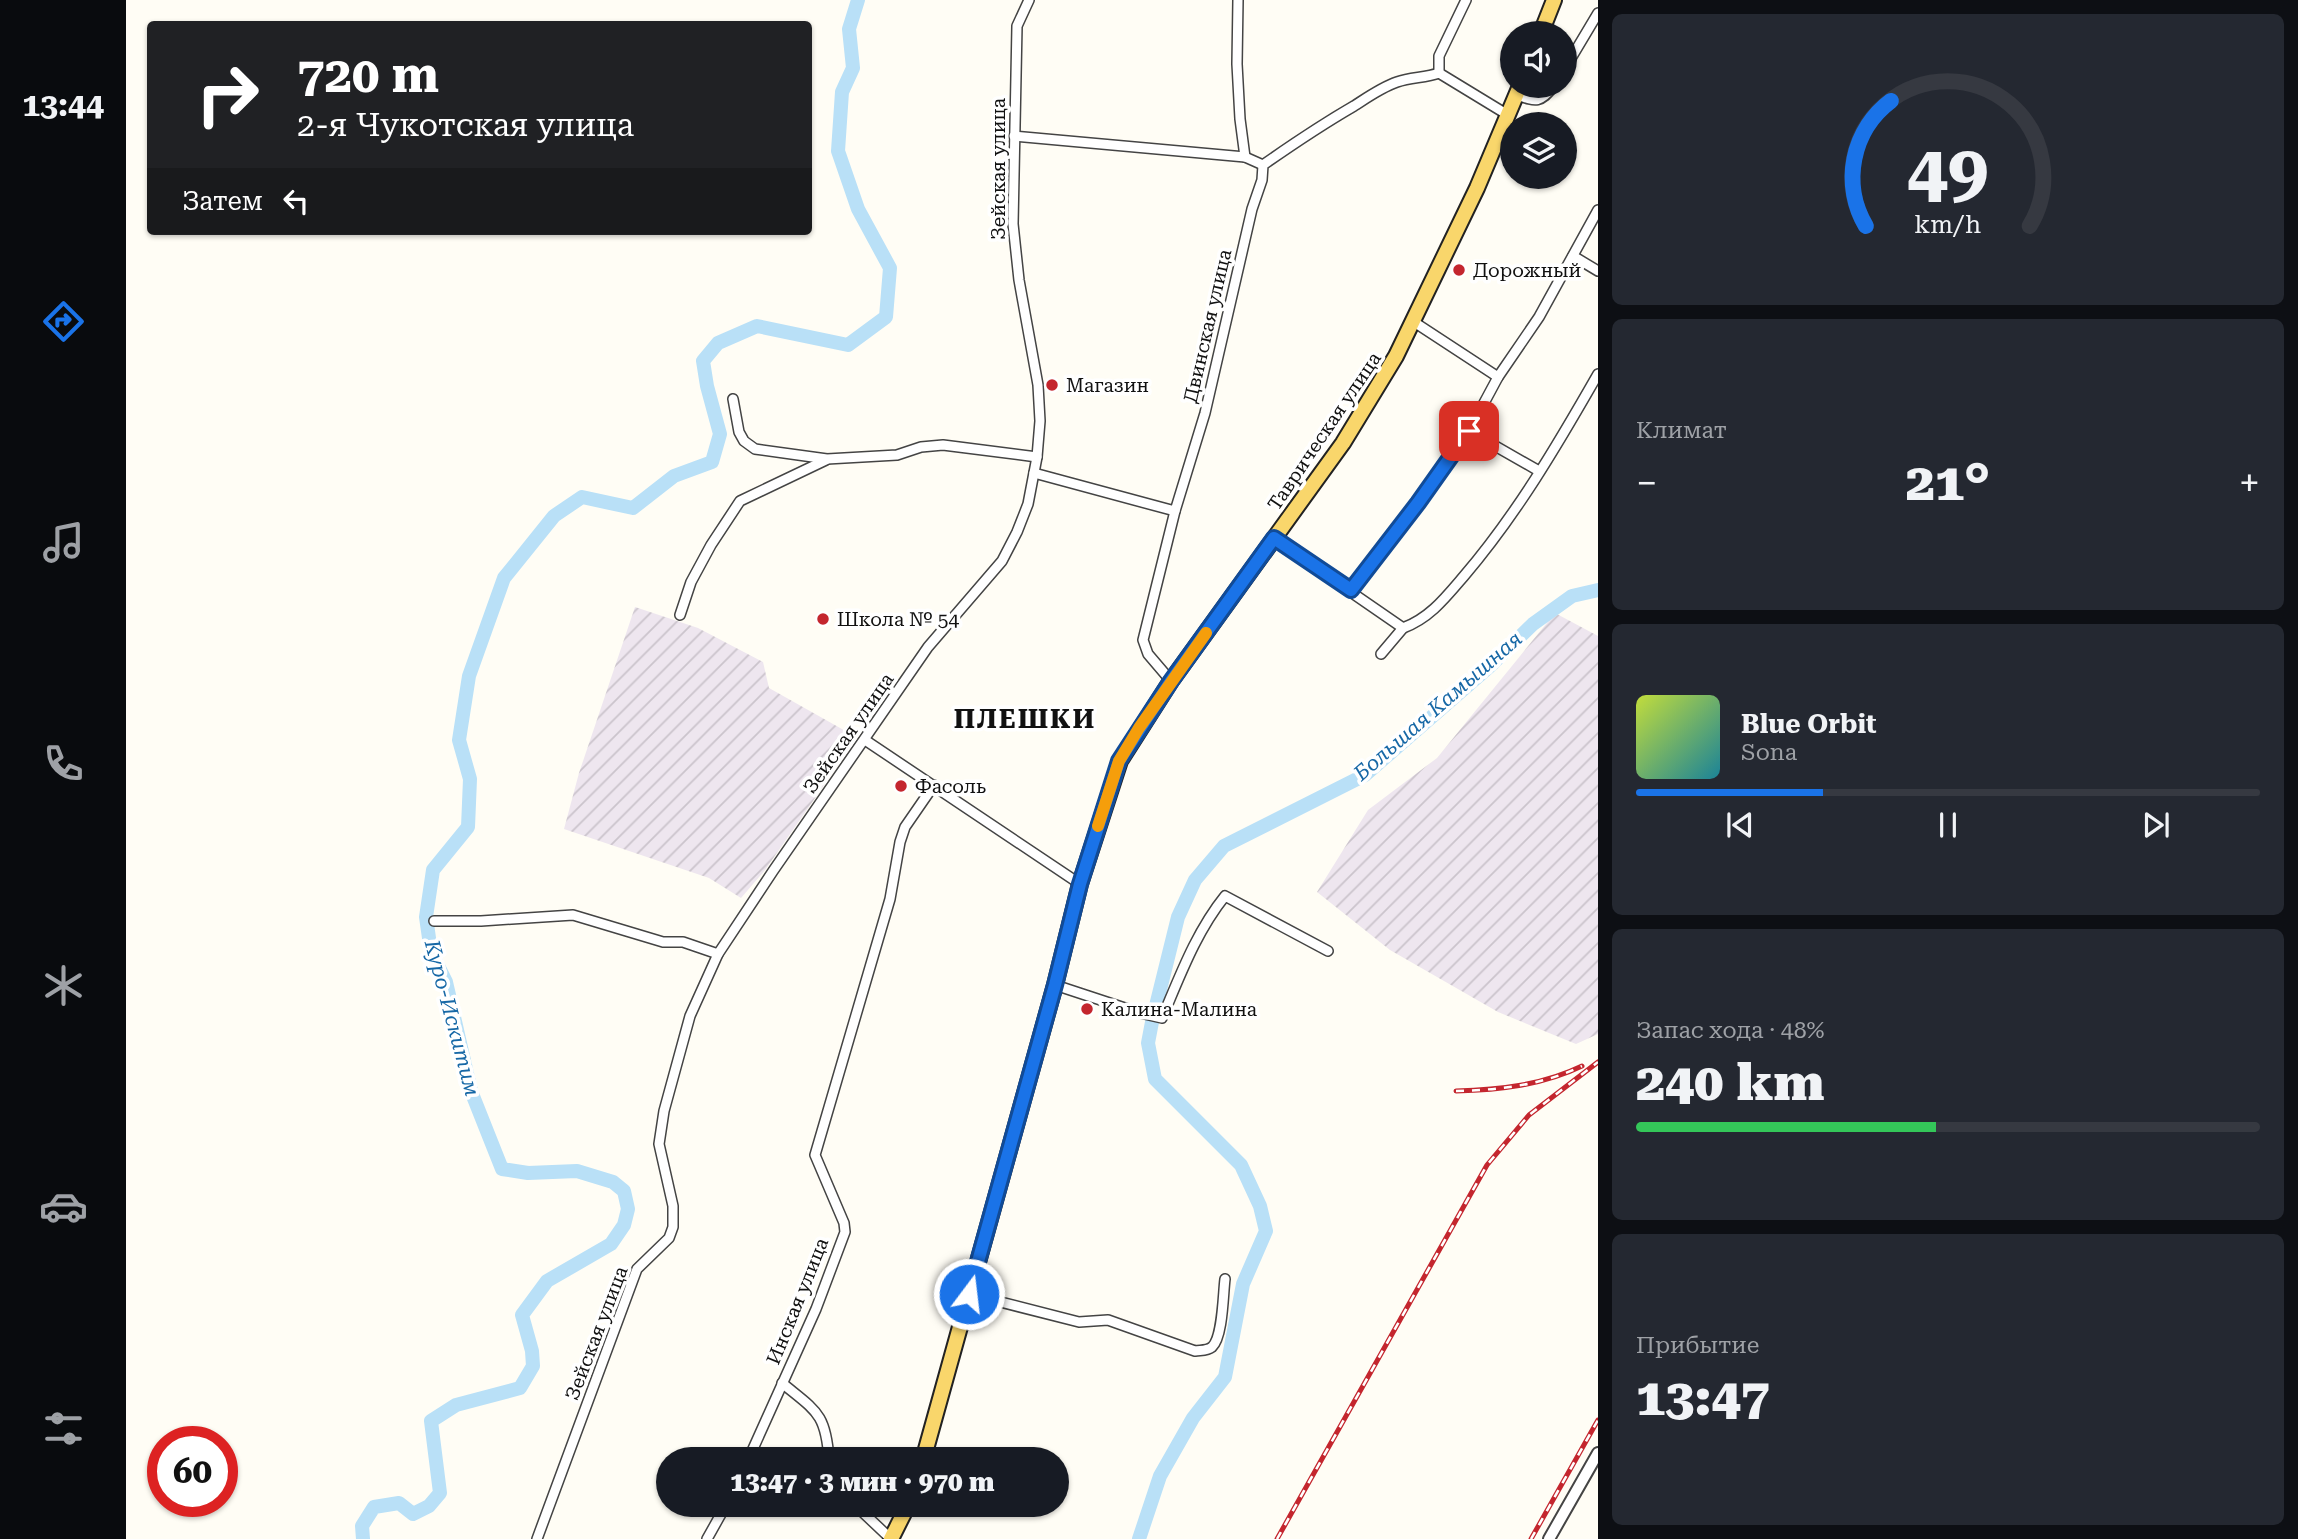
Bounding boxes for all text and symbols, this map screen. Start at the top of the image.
map controls [1500,21,1577,189]
button: sound [1500,21,1577,98]
text: 720 m [297,47,439,104]
icon: right [182,49,273,140]
text: 13:44 [22,86,104,124]
street label: Зейская улица [987,97,1010,240]
text: 2-я Чукотская улица [297,106,634,144]
button: layers [1500,112,1577,189]
text: 49 [1907,129,1989,214]
icon: left [277,182,315,220]
text: Затем [182,186,263,216]
text: km/h [1915,209,1981,238]
street label: Двинская улица [1179,246,1237,405]
place label: Дорожный [1473,259,1582,282]
marker: Дорожный [1451,262,1467,278]
icon: directions [39,297,88,346]
street label: Таврическая улица [1263,347,1386,515]
place label: Магазин [1066,374,1149,397]
marker: Магазин [1044,377,1060,393]
pin [1439,401,1499,461]
icon: arrive [1450,412,1488,450]
text: Климат [1636,417,1727,444]
text: 21° [1906,452,1990,513]
text: − [1636,461,1657,505]
text: + [2239,461,2260,505]
icon: music [39,518,88,567]
place label: Школа № 54 [837,608,959,631]
marker: Школа № 54 [815,611,831,627]
water label: Большая Камышная [1348,627,1527,786]
street label: Зейская улица [798,668,899,798]
district label: ПЛЕШКИ [954,704,1096,734]
text: Blue Orbit [1741,709,1877,739]
icon: phone [39,739,88,788]
text: Sona [1741,739,1797,766]
place label: Фасоль [915,775,986,798]
marker: Фасоль [893,778,909,794]
icon: previous [1721,806,1759,844]
icon: pause [1929,806,1967,844]
icon: next [2137,806,2175,844]
water label: Куро-Искитим [419,936,484,1099]
icon: climate [39,961,88,1010]
place label: Калина-Малина [1101,998,1258,1021]
marker: Калина-Малина [1079,1001,1095,1017]
text: Запас хода · 48% [1636,1017,1825,1044]
text: 240 km [1636,1052,1824,1113]
icon: car [39,1182,88,1231]
street label: Инская улица [762,1234,834,1368]
position arrow [932,1257,1006,1331]
street label: Зейская улица [560,1262,633,1404]
text: Прибытие [1636,1332,1759,1359]
text: 13:47 [1636,1367,1770,1428]
icon: filters [39,1404,88,1453]
speed limit sign: 60 [147,1426,238,1517]
text: 13:47 · 3 мин · 970 m [730,1467,995,1497]

